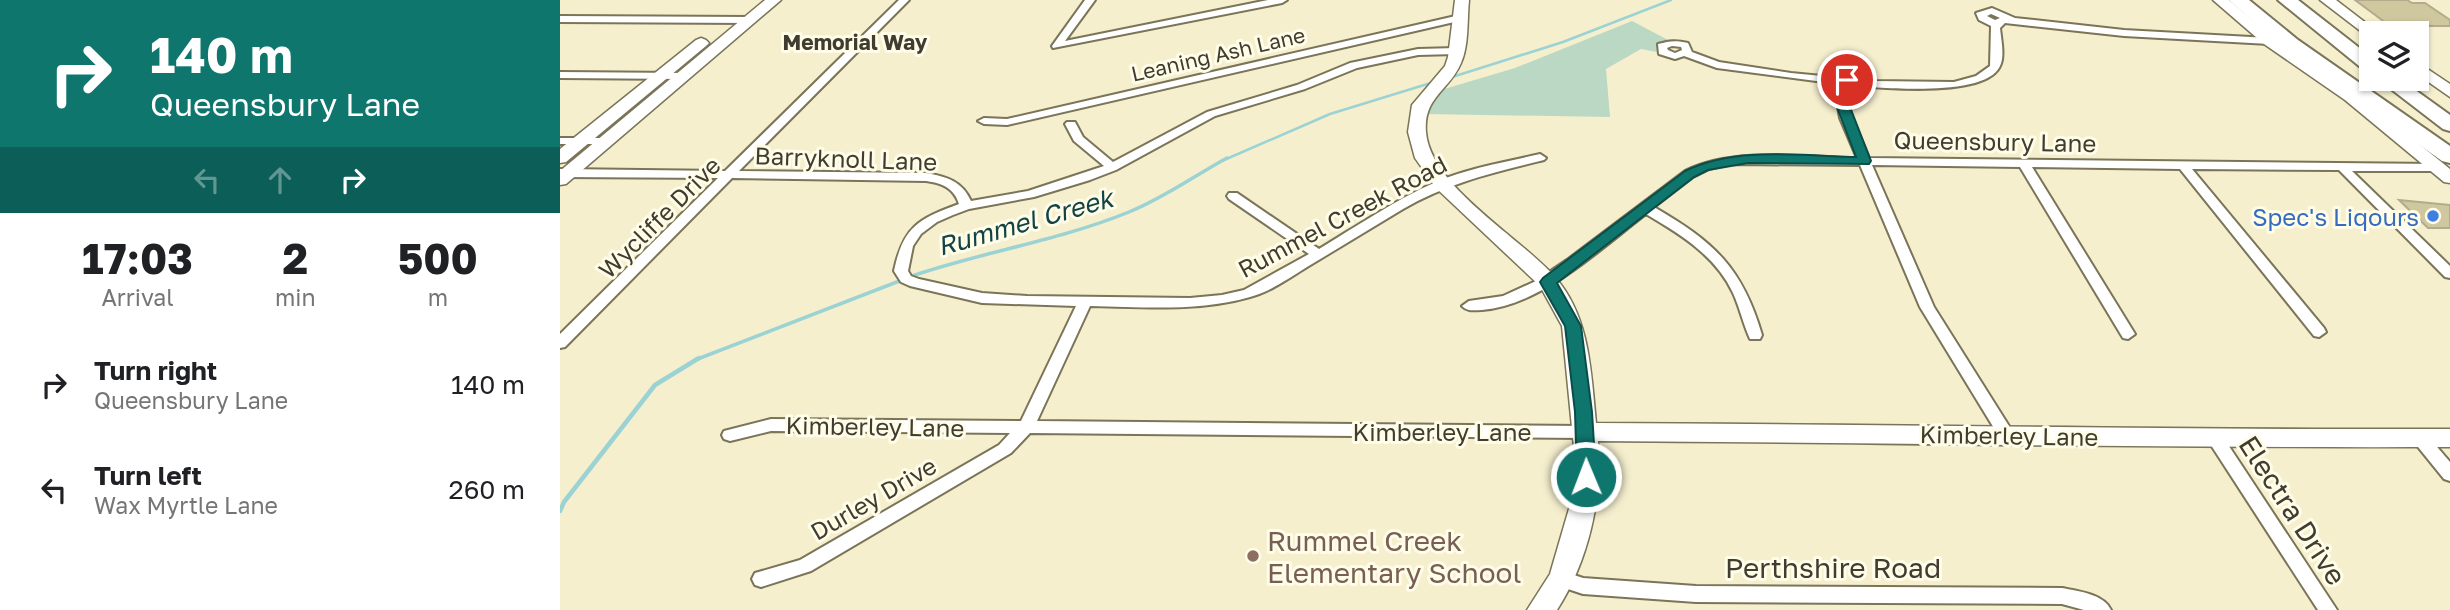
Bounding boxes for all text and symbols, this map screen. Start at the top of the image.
street label: Leaning Ash Lane [1128,21,1308,87]
map controls [2359,21,2429,91]
button: layers [2359,21,2429,91]
text: 140 m [150,25,293,84]
icon: right [35,28,126,119]
district label: Memorial Way [783,29,928,55]
pin [1817,50,1877,110]
icon: arrive [1828,61,1866,99]
text: Queensbury Lane [150,85,420,123]
street label: Queensbury Lane [1893,125,2097,157]
street label: Barryknoll Lane [754,140,938,176]
street label: Rummel Creek Road [1233,149,1451,283]
street label: Wycliffe Drive [592,150,726,284]
icon: left [188,161,226,199]
icon: ahead [261,161,299,199]
icon: right [334,161,372,199]
water label: Rummel Creek [934,181,1119,262]
place label: Spec's Liqours [2252,202,2419,231]
marker: Spec's Liqours [2425,208,2441,224]
text: 17:03 [82,233,193,283]
text: 2 [283,233,308,283]
text: 500 [398,233,478,283]
text: Arrival [101,283,174,311]
text: min [275,283,316,311]
text: m [428,283,448,311]
text: Turn right [94,355,217,386]
icon: right [35,366,73,404]
text: 140 m [451,369,525,400]
text: Queensbury Lane [94,386,288,414]
street label: Kimberley Lane [785,410,965,442]
street label: Kimberley Lane [1353,417,1531,446]
street label: Kimberley Lane [1919,419,2099,451]
street label: Electra Drive [2233,429,2353,591]
position arrow [1549,440,1623,514]
street label: Durley Drive [805,450,941,546]
text: Turn left [94,460,202,491]
icon: left [35,471,73,509]
text: 260 m [449,474,525,505]
text: Wax Myrtle Lane [94,491,278,519]
place label: Rummel Creek Elementary School [1267,524,1521,589]
marker: Rummel Creek Elementary School [1245,548,1261,564]
street label: Perthshire Road [1725,551,1941,584]

